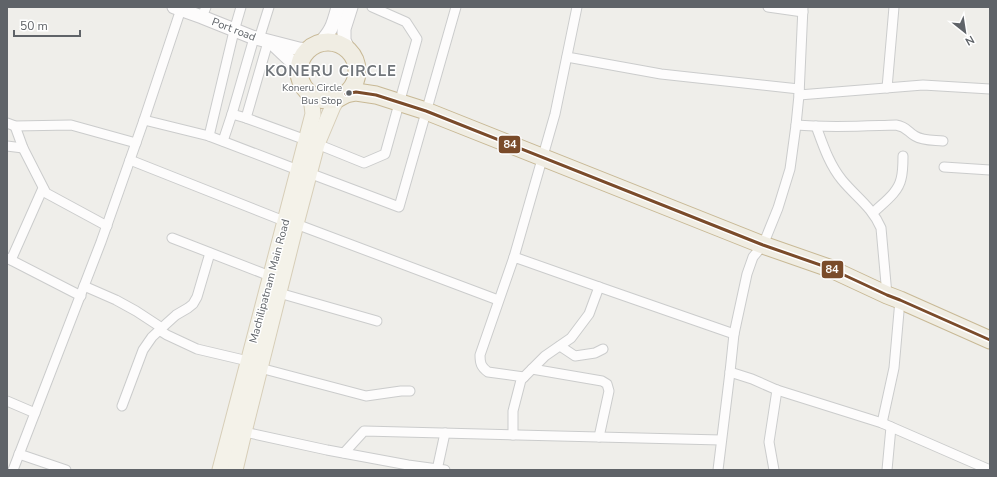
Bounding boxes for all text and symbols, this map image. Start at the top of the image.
scale bar [14,12,80,38]
north arrow [945,12,985,52]
street label: Port road [210,14,258,45]
text: 50 m [20,18,48,34]
text: N [962,32,977,49]
district label: KONERU CIRCLE [265,61,397,81]
place label: Koneru Circle Bus Stop [282,81,342,108]
marker: Koneru Circle Bus Stop [344,88,354,98]
line badge: 84 [498,135,521,154]
text: 84 [503,137,517,152]
street label: Machilipatnam Main Road [246,217,293,345]
line badge: 84 [821,260,844,279]
text: 84 [825,262,839,277]

